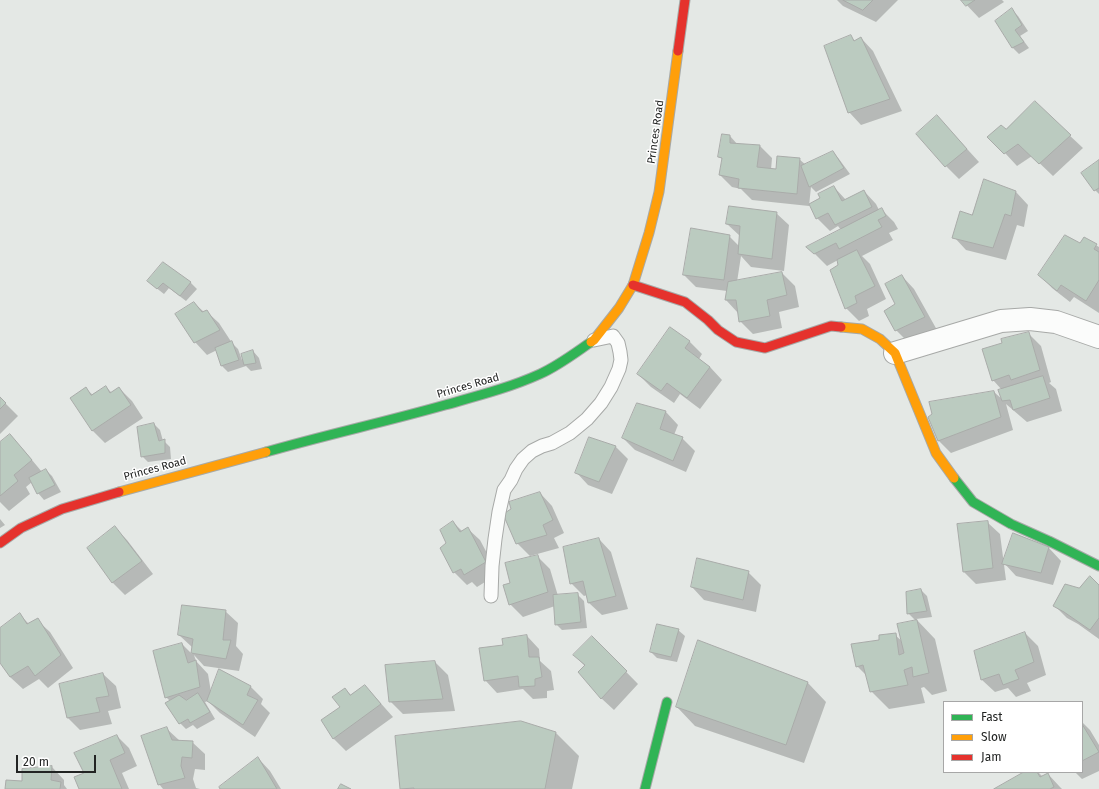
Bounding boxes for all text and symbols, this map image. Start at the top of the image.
street label: Princes Road [645,99,667,165]
street label: Princes Road [435,371,501,401]
street label: Princes Road [122,454,188,484]
legend [943,701,1083,773]
text: Fast [981,710,1003,724]
text: Slow [981,730,1007,744]
scale bar [18,747,98,773]
text: Jam [981,750,1001,764]
text: 20 m [23,755,49,769]

